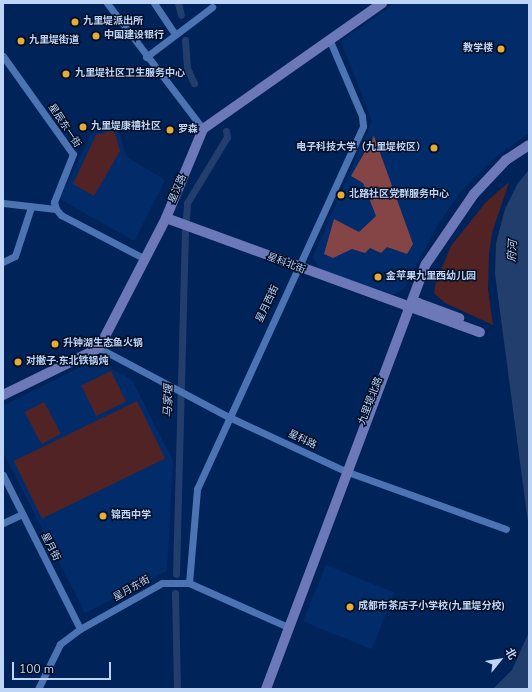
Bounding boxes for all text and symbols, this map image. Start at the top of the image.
place label: 九里堤派出所 [83,16,143,28]
marker: 九里堤派出所 [70,17,80,27]
place label: 中国建设银行 [104,30,164,42]
marker: 中国建设银行 [91,31,101,41]
place label: 九里堤街道 [29,35,79,47]
marker: 九里堤街道 [16,36,26,46]
place label: 教学楼 [463,43,493,55]
marker: 教学楼 [496,44,506,54]
marker: 九里堤社区卫生服务中心 [60,68,72,80]
place label: 九里堤社区卫生服务中心 [75,68,185,80]
street label: 星辰东一街 [45,102,83,150]
place label: 九里堤康禧社区 [91,121,161,133]
marker: 九里堤康禧社区 [78,122,88,132]
place label: 罗森 [178,124,198,136]
marker: 罗森 [165,125,175,135]
place label: 电子科技大学（九里堤校区） [296,142,426,154]
marker: 电子科技大学（九里堤校区） [429,143,439,153]
street label: 星汉路 [167,173,189,205]
place label: 北路社区党群服务中心 [349,189,449,201]
marker: 北路社区党群服务中心 [336,190,346,200]
water label: 府河 [506,240,520,262]
street label: 星科北街 [265,251,307,277]
place label: 金苹果九里西幼儿园 [386,271,476,283]
marker: 金苹果九里西幼儿园 [373,272,383,282]
street label: 星月西街 [254,283,282,325]
place label: 升钟湖生态鱼火锅 [63,338,143,350]
marker: 升钟湖生态鱼火锅 [50,339,60,349]
place label: 对撇子·东北铁锅炖 [26,356,108,368]
marker: 对撇子·东北铁锅炖 [13,357,23,367]
street label: 九里堤北路 [356,376,386,426]
water label: 马家堰 [162,384,176,418]
street label: 星科路 [286,428,318,452]
place label: 锦西中学 [111,510,151,522]
marker: 锦西中学 [98,511,108,521]
street label: 星月街 [38,531,62,563]
street label: 星月东街 [112,574,152,604]
place label: 成都市茶店子小学校(九里堤分校) [358,601,505,613]
marker: 成都市茶店子小学校(九里堤分校) [345,602,355,612]
north arrow [480,640,520,680]
text: 北 [502,645,520,662]
scale bar [14,654,113,680]
text: 100 m [19,661,54,677]

